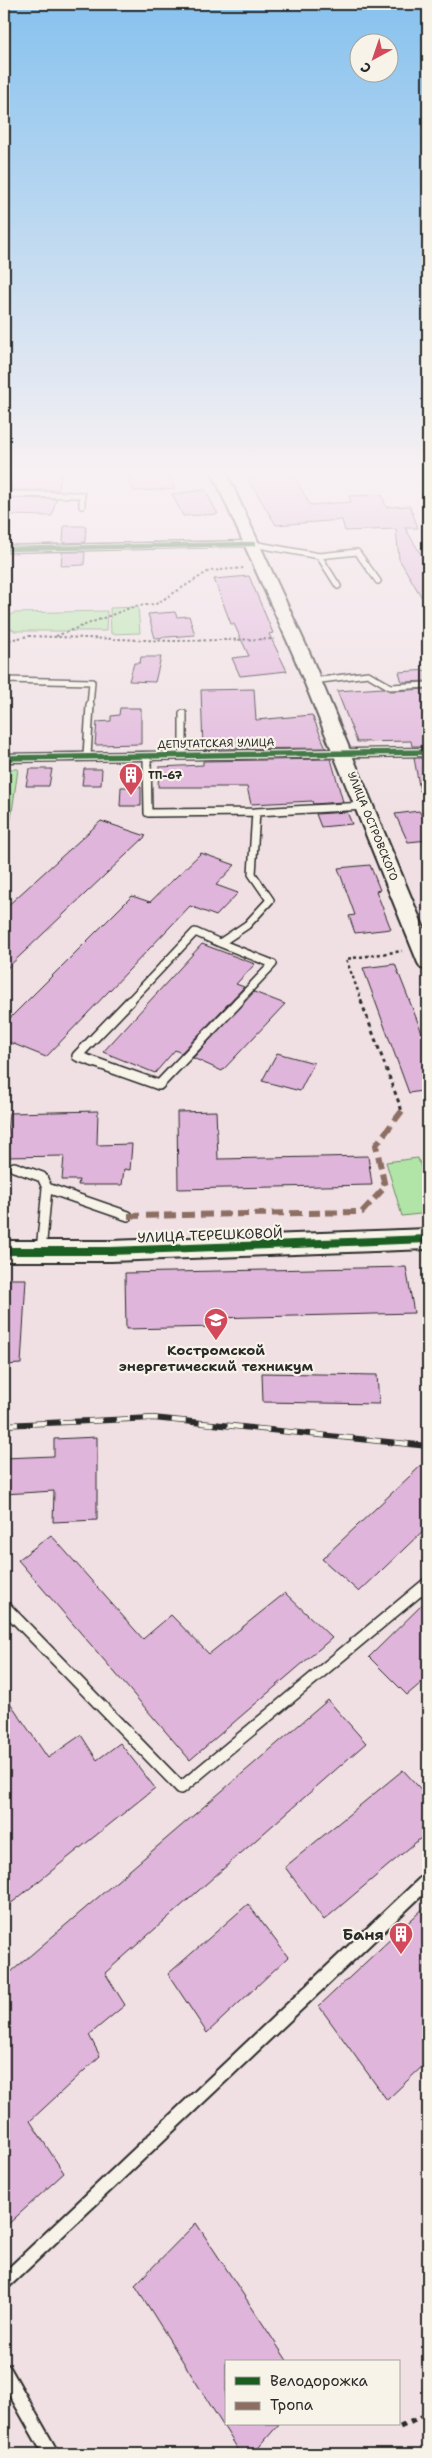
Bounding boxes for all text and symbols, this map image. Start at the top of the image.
north arrow [350,32,400,82]
text: С [357,58,375,78]
street label: ДЕПУТАТСКАЯ УЛИЦА [157,735,275,752]
building icon: ТП-67 [118,762,144,796]
place label: ТП-67 [148,768,183,783]
street label: УЛИЦА ОСТРОВСКОГО [344,769,401,883]
street label: УЛИЦА ТЕРЕШКОВОЙ [137,1223,283,1247]
school or university icon: Костромской энергетический техникум [203,1307,229,1341]
place label: Костромской энергетический техникум [119,1341,313,1375]
building icon: Баня [388,1921,414,1955]
place label: Баня [343,1924,384,1945]
legend [225,2360,400,2426]
text: Велодорожка [270,2371,369,2391]
text: Тропа [270,2395,314,2415]

